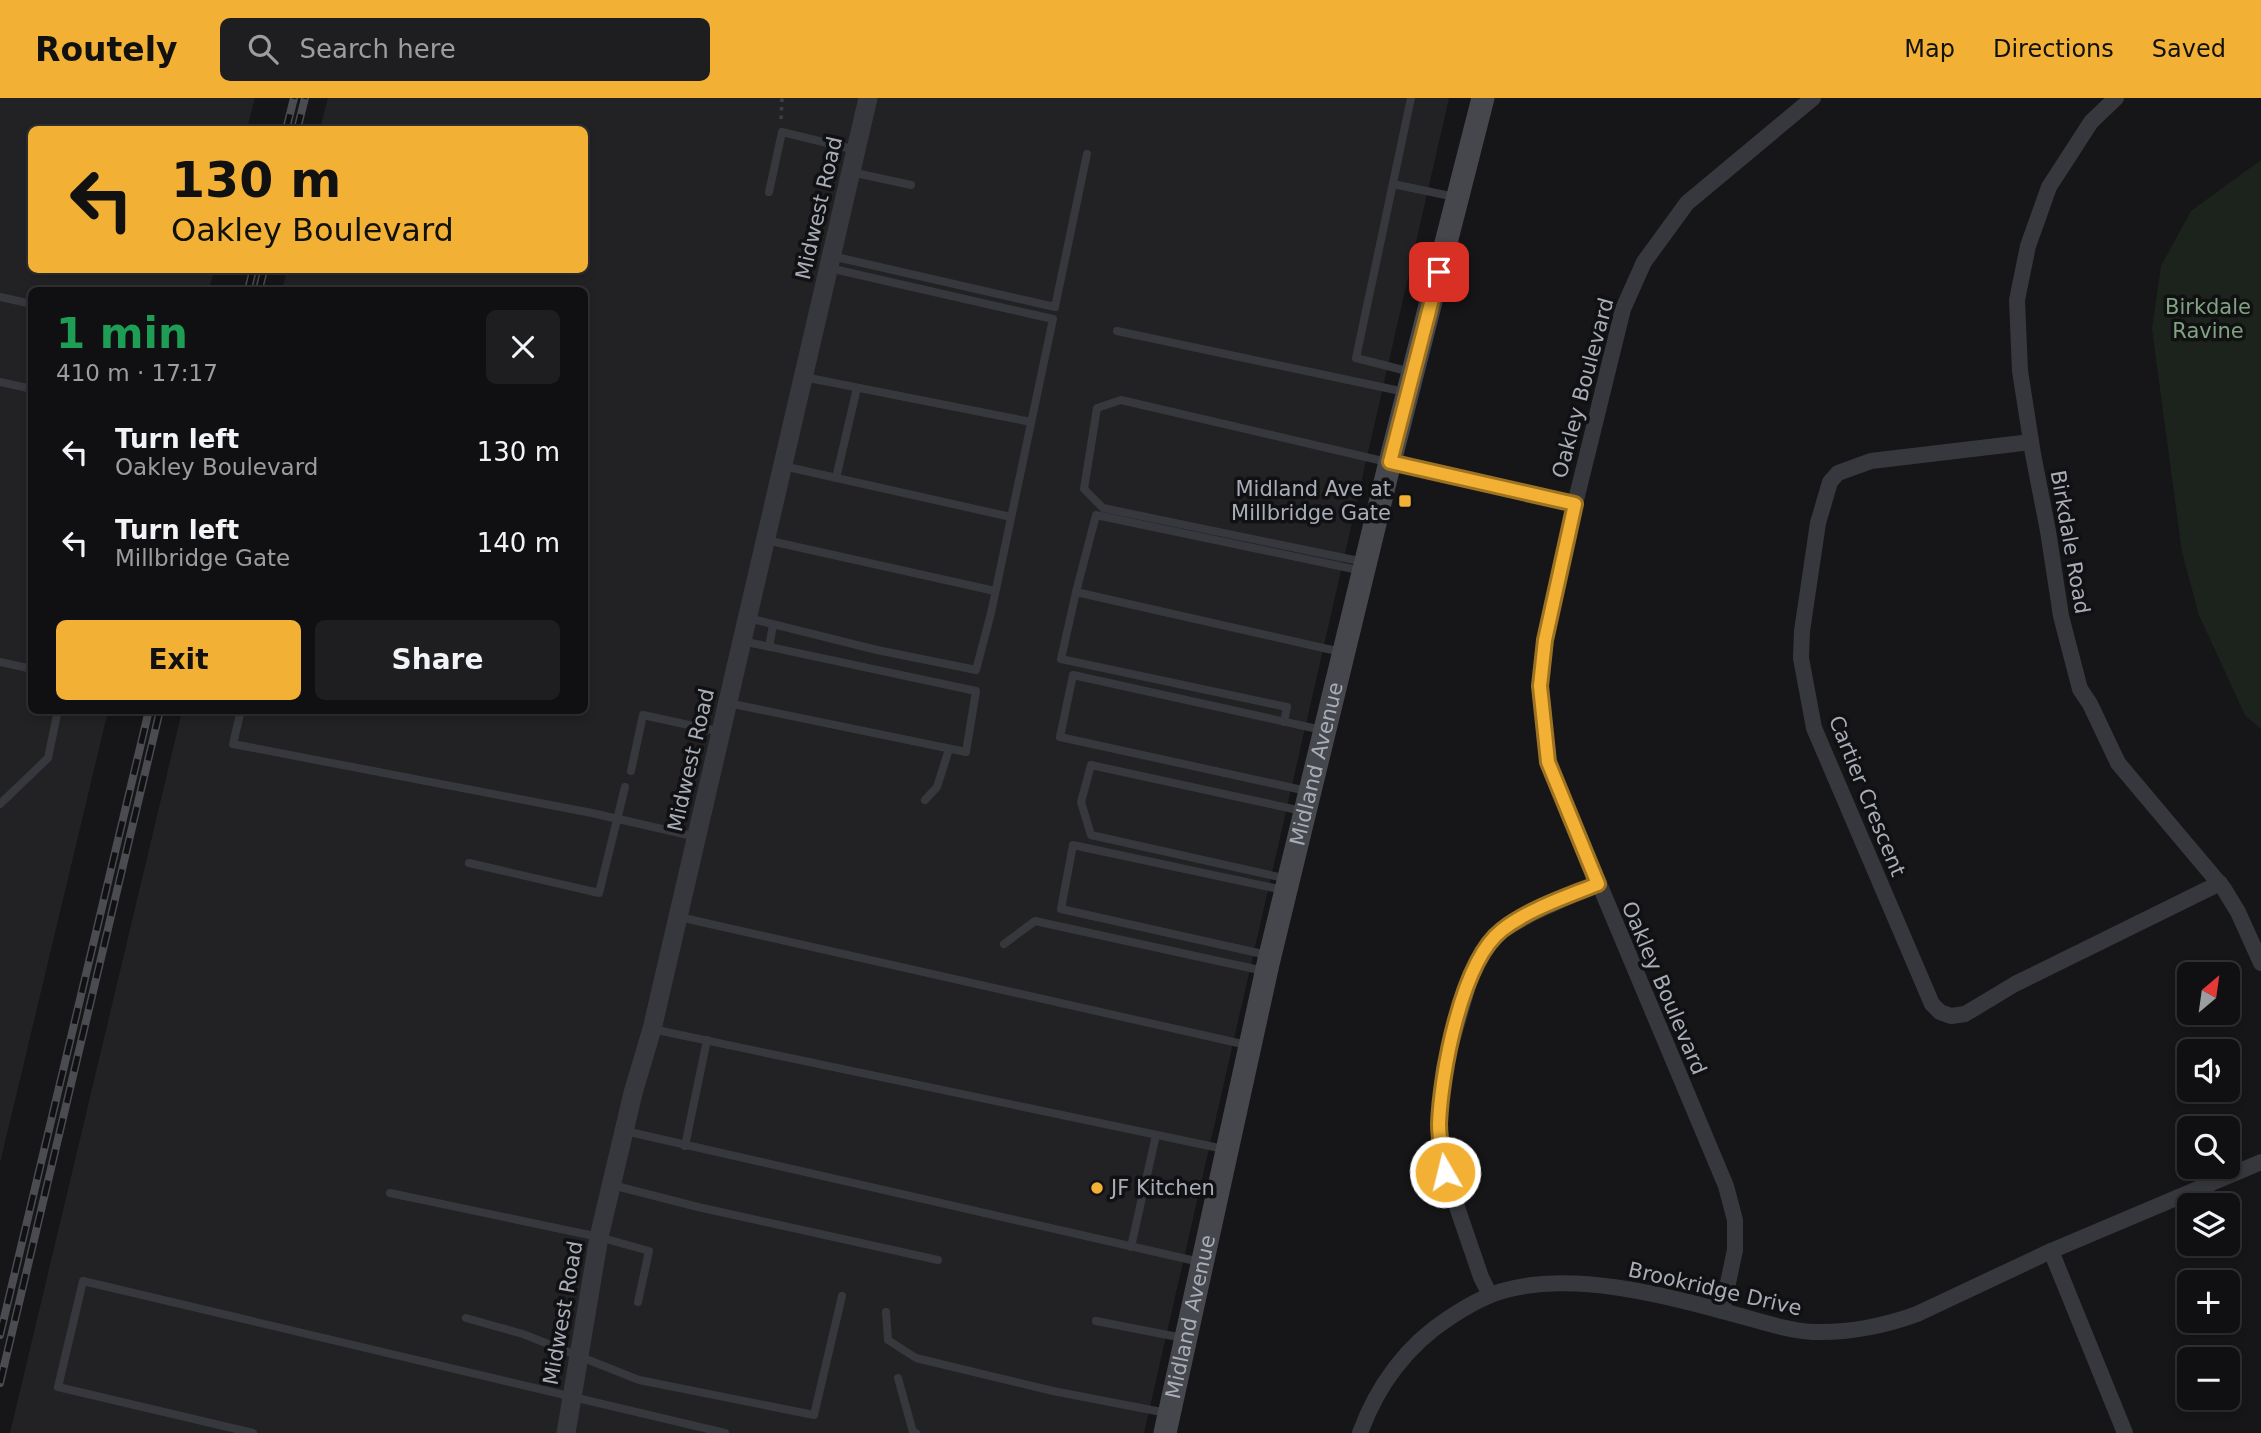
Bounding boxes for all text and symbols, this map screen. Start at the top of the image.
search box [220,18,710,81]
text: Routely [35,30,178,69]
icon: search [244,30,282,68]
text: Search here [300,34,456,64]
text: Map [1904,35,1955,63]
text: Directions [1993,35,2114,63]
text: Saved [2152,35,2226,63]
street label: Midwest Road [791,134,847,282]
text: 130 m [171,152,341,209]
icon: left [56,154,147,245]
text: Oakley Boulevard [171,211,454,249]
pin [1409,242,1469,302]
icon: arrive [1420,253,1458,291]
street label: Oakley Boulevard [1547,295,1619,481]
park label: Birkdale Ravine [2165,295,2251,343]
text: 1 min [56,309,188,358]
button: close [486,310,560,384]
text: 410 m · 17:17 [56,360,218,386]
text: Turn left [115,424,239,454]
icon: left [56,433,94,471]
text: 130 m [477,437,560,467]
text: Oakley Boulevard [115,454,318,480]
street label: Birkdale Road [2046,468,2094,616]
place label: Midland Ave at Millbridge Gate [1231,477,1391,525]
marker: Midland Ave at Millbridge Gate [1397,493,1413,509]
text: Turn left [115,515,239,545]
icon: left [56,524,94,562]
text: 140 m [477,528,560,558]
text: Millbridge Gate [115,545,290,571]
button: Exit [56,620,301,700]
button: Share [315,620,560,700]
street label: Midland Avenue [1285,680,1348,848]
street label: Midwest Road [663,686,719,834]
street label: Cartier Crescent [1824,712,1910,880]
street label: Oakley Boulevard [1617,898,1711,1078]
north arrow [2177,962,2240,1026]
map controls [2177,962,2240,1410]
button: sound [2177,1039,2240,1102]
button: search [2177,1116,2240,1179]
position arrow [1408,1135,1482,1209]
place label: JF Kitchen [1109,1176,1215,1200]
marker: JF Kitchen [1089,1180,1105,1196]
button: layers [2177,1193,2240,1256]
street label: Midland Avenue [1161,1232,1220,1401]
street label: Midwest Road [539,1239,587,1387]
street label: Brookridge Drive [1626,1257,1804,1321]
button: + [2177,1270,2240,1333]
button: − [2177,1347,2240,1410]

